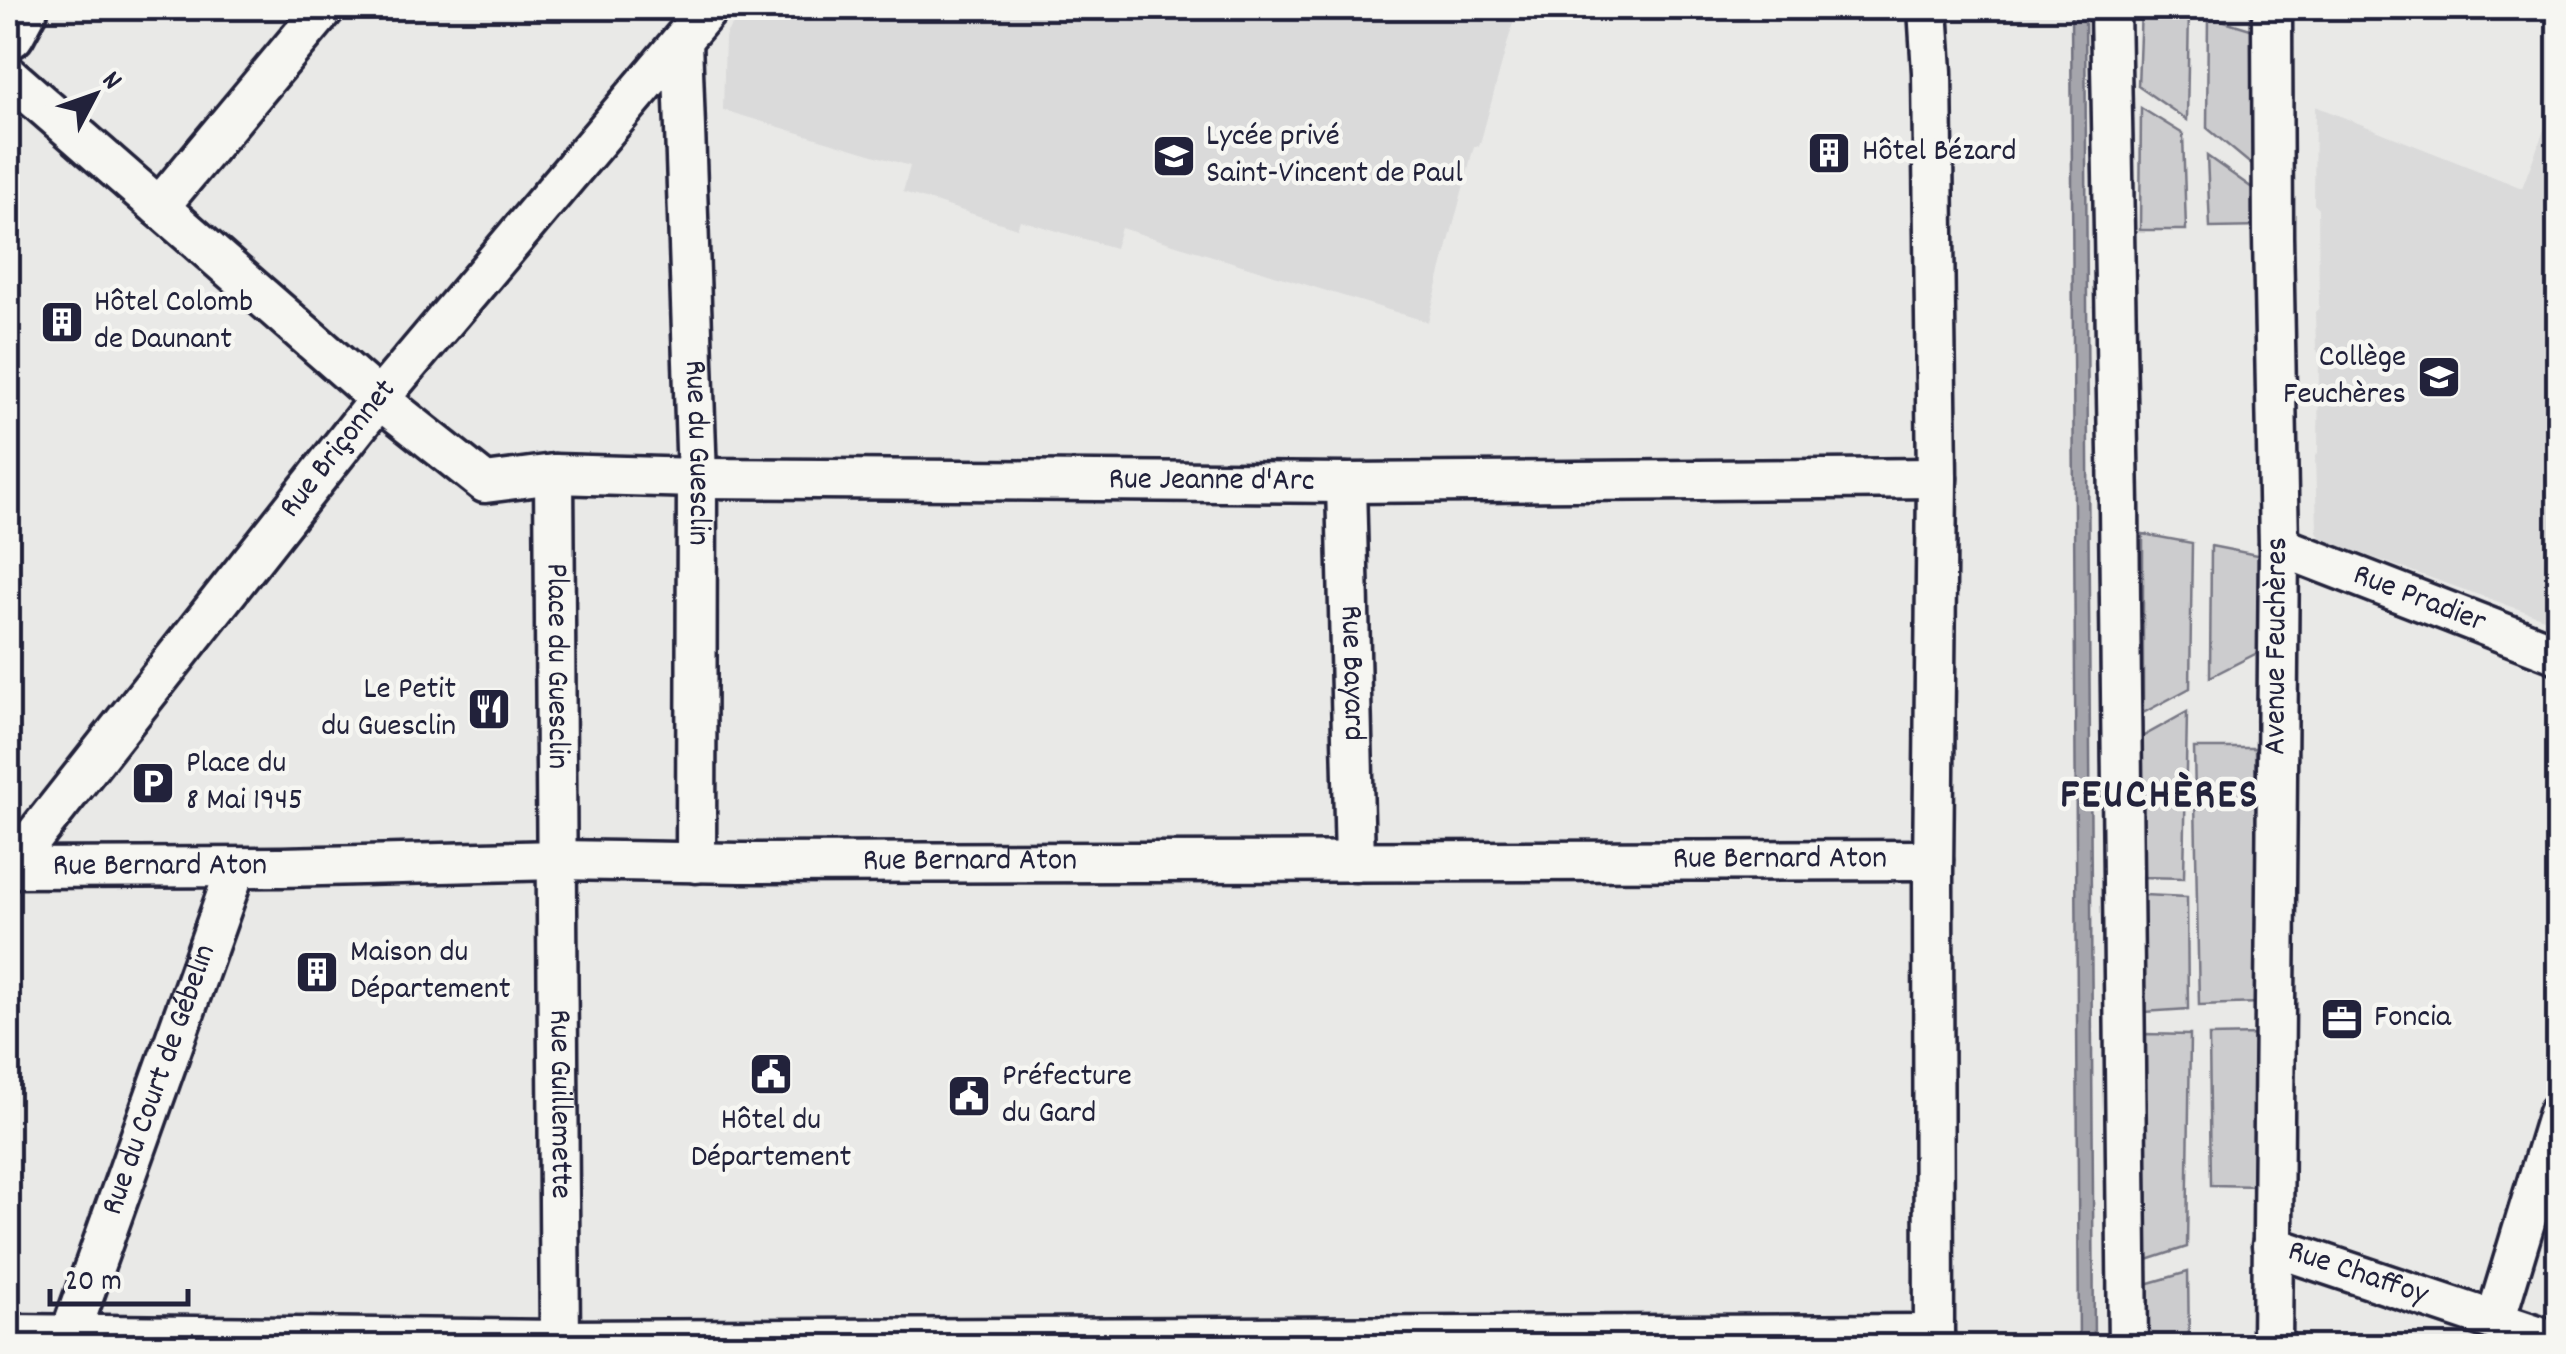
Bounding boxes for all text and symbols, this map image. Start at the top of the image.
north arrow [45,45,145,145]
text: N [90,64,130,100]
place label: Lycée privé Saint-Vincent de Paul [1206,115,1463,198]
building icon: Hôtel Bézard [1806,130,1852,176]
place label: Hôtel Bézard [1862,130,2016,176]
school or university icon: Lycée privé Saint-Vincent de Paul [1151,133,1197,179]
place label: Hôtel Colomb de Daunant [94,281,253,364]
building icon: Hôtel Colomb de Daunant [39,299,85,345]
place label: Collège Feuchères [2283,336,2406,419]
school or university icon: Collège Feuchères [2416,354,2462,400]
street label: Rue du Guesclin [670,359,720,546]
street label: Rue Briçonnet [270,370,409,529]
street label: Rue Jeanne d'Arc [1108,458,1315,506]
street label: Avenue Feuchères [2254,537,2302,755]
street label: Rue Pradier [2346,554,2492,647]
street label: Place du Guesclin [532,563,579,769]
street label: Rue Bayard [1326,604,1375,741]
place label: Le Petit du Guesclin [321,668,456,751]
restaurant icon: Le Petit du Guesclin [466,686,512,732]
place label: Place du 8 Mai 1945 [186,742,303,825]
parking icon: Place du 8 Mai 1945 [130,760,176,806]
district label: FEUCHÈRES [2060,768,2260,828]
street label: Rue Bernard Aton [1673,837,1887,884]
street label: Rue Bernard Aton [863,839,1077,886]
street label: Rue Bernard Aton [53,844,267,891]
place label: Maison du Département [350,931,511,1014]
street label: Rue du Court de Gébelin [91,939,230,1222]
building icon: Maison du Département [294,949,340,995]
office icon: Foncia [2319,996,2365,1042]
place label: Foncia [2374,996,2452,1042]
street label: Rue Guillemette [535,1009,582,1199]
public building icon: Hôtel du Département [748,1051,794,1097]
place label: Préfecture du Gard [1002,1055,1132,1138]
public building icon: Préfecture du Gard [946,1073,992,1119]
place label: Hôtel du Département [691,1099,851,1182]
street label: Rue Chaffoy [2281,1230,2434,1320]
scale bar [50,1244,188,1306]
text: 20 m [65,1262,122,1305]

